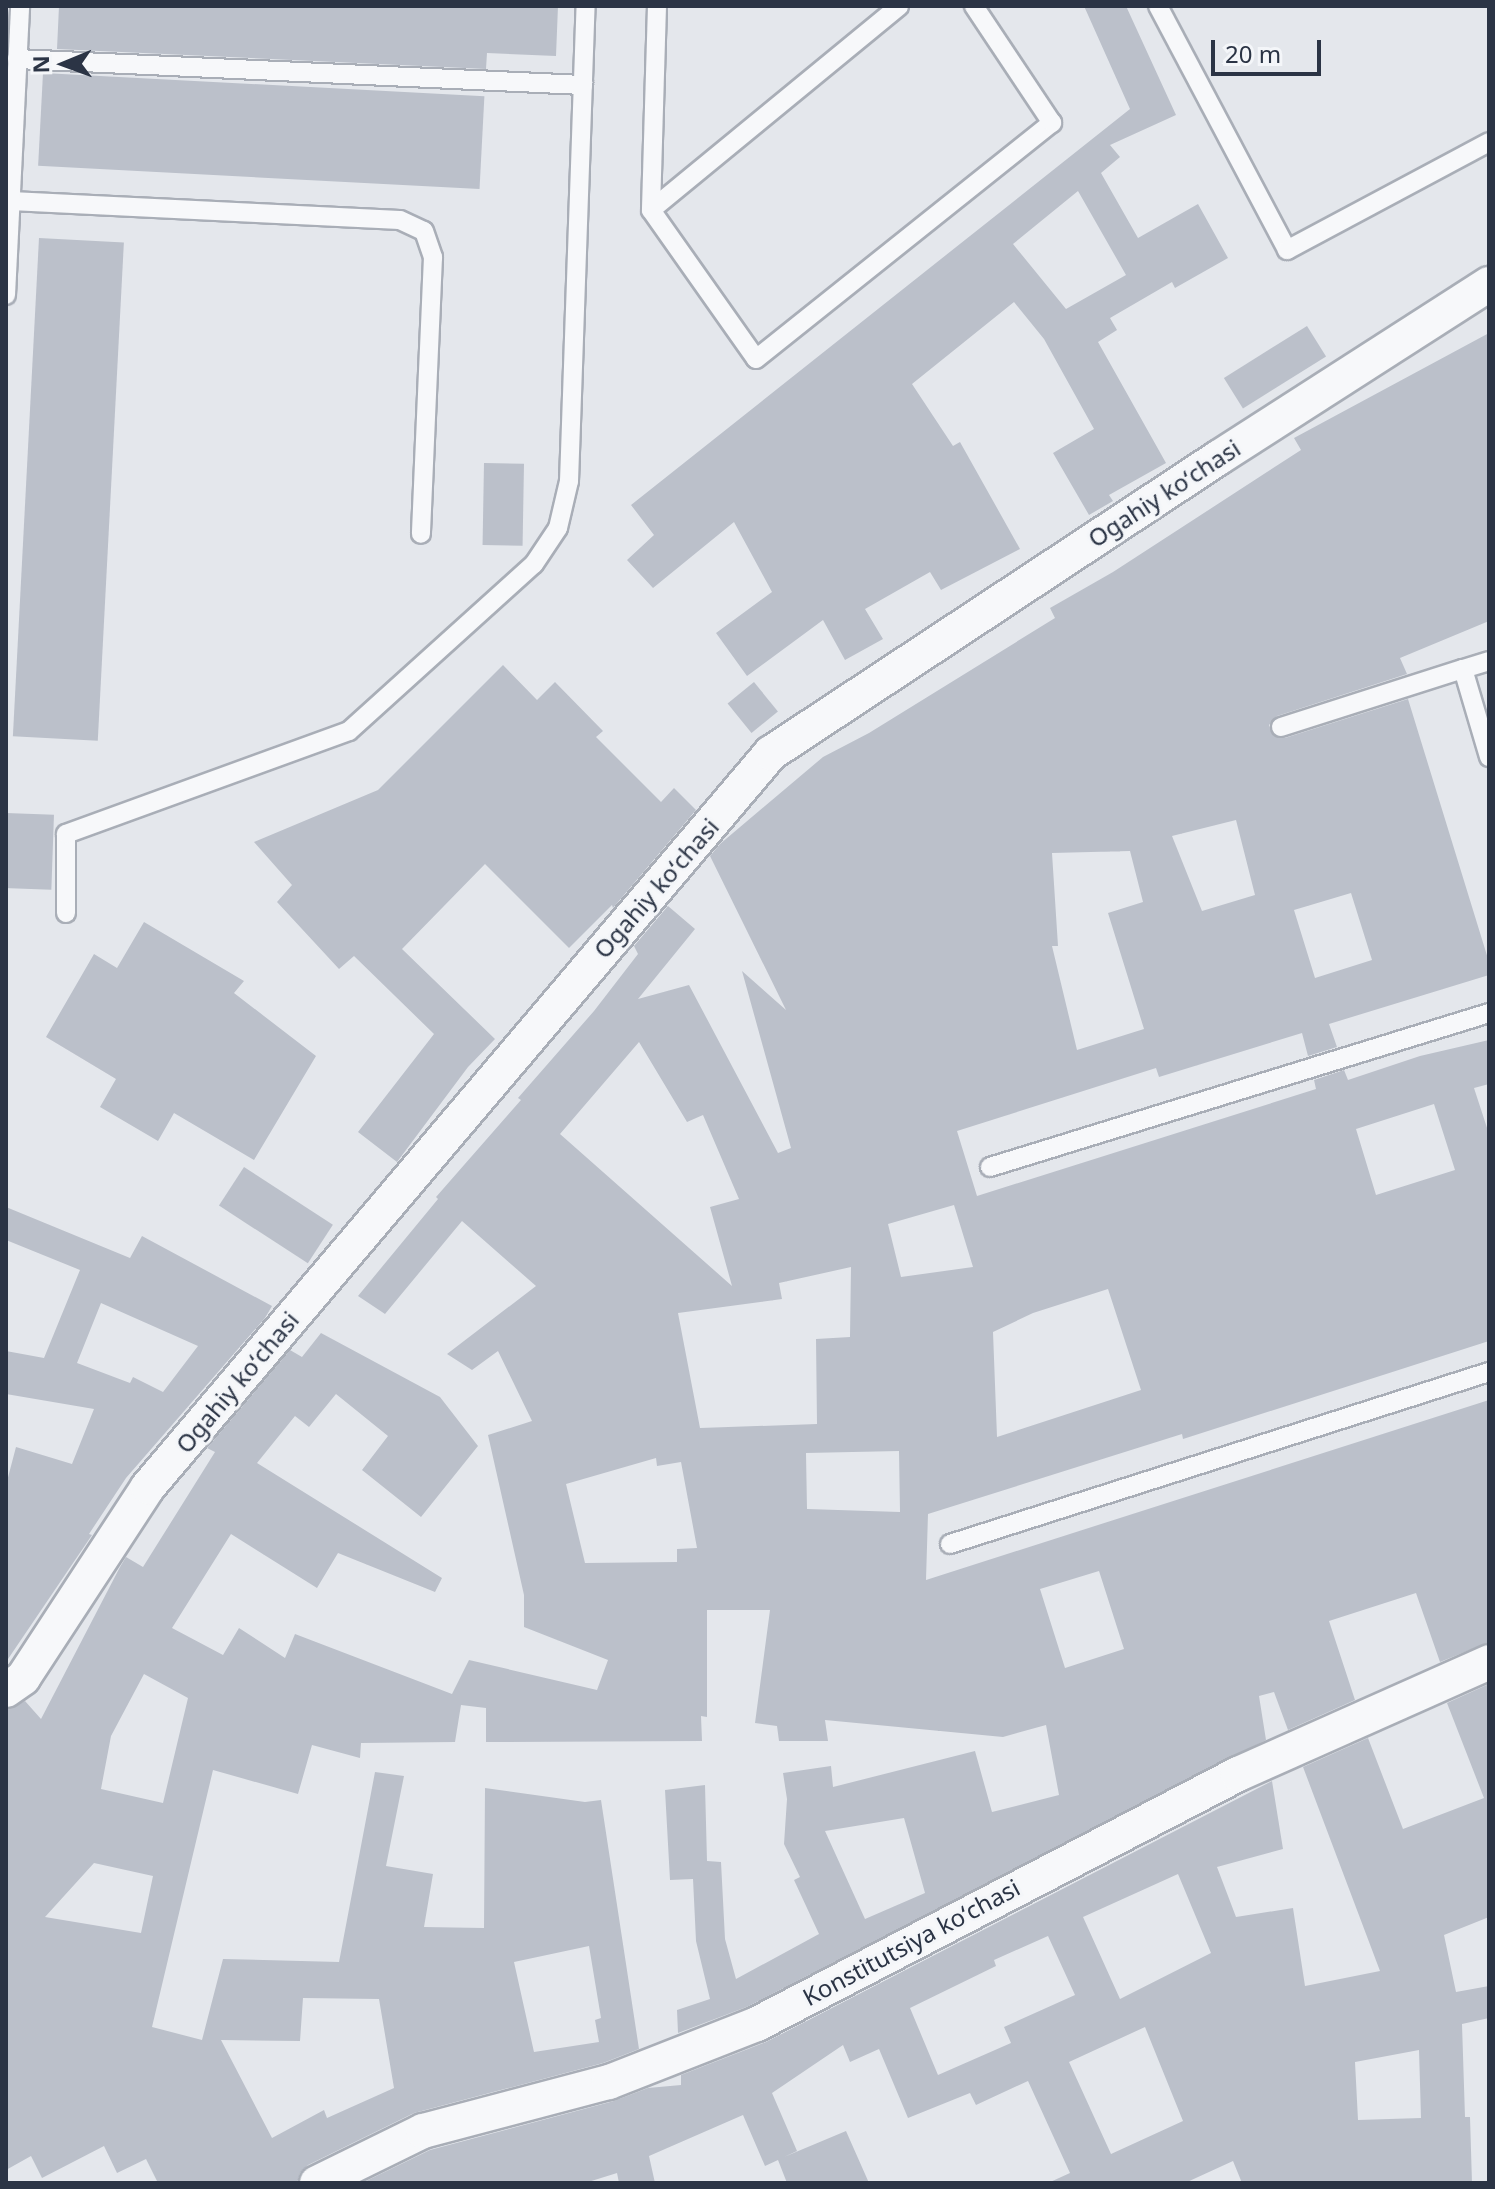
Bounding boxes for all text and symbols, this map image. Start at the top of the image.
north arrow [24,24,104,104]
scale bar [1215,24,1325,74]
text: 20 m [1225,37,1281,70]
text: N [25,55,55,74]
street label: Ogahiy koʻchasi [1083,433,1245,553]
street label: Ogahiy koʻchasi [588,812,724,964]
street label: Ogahiy koʻchasi [170,1306,304,1458]
street label: Konstitutsiya koʻchasi [798,1873,1024,2011]

